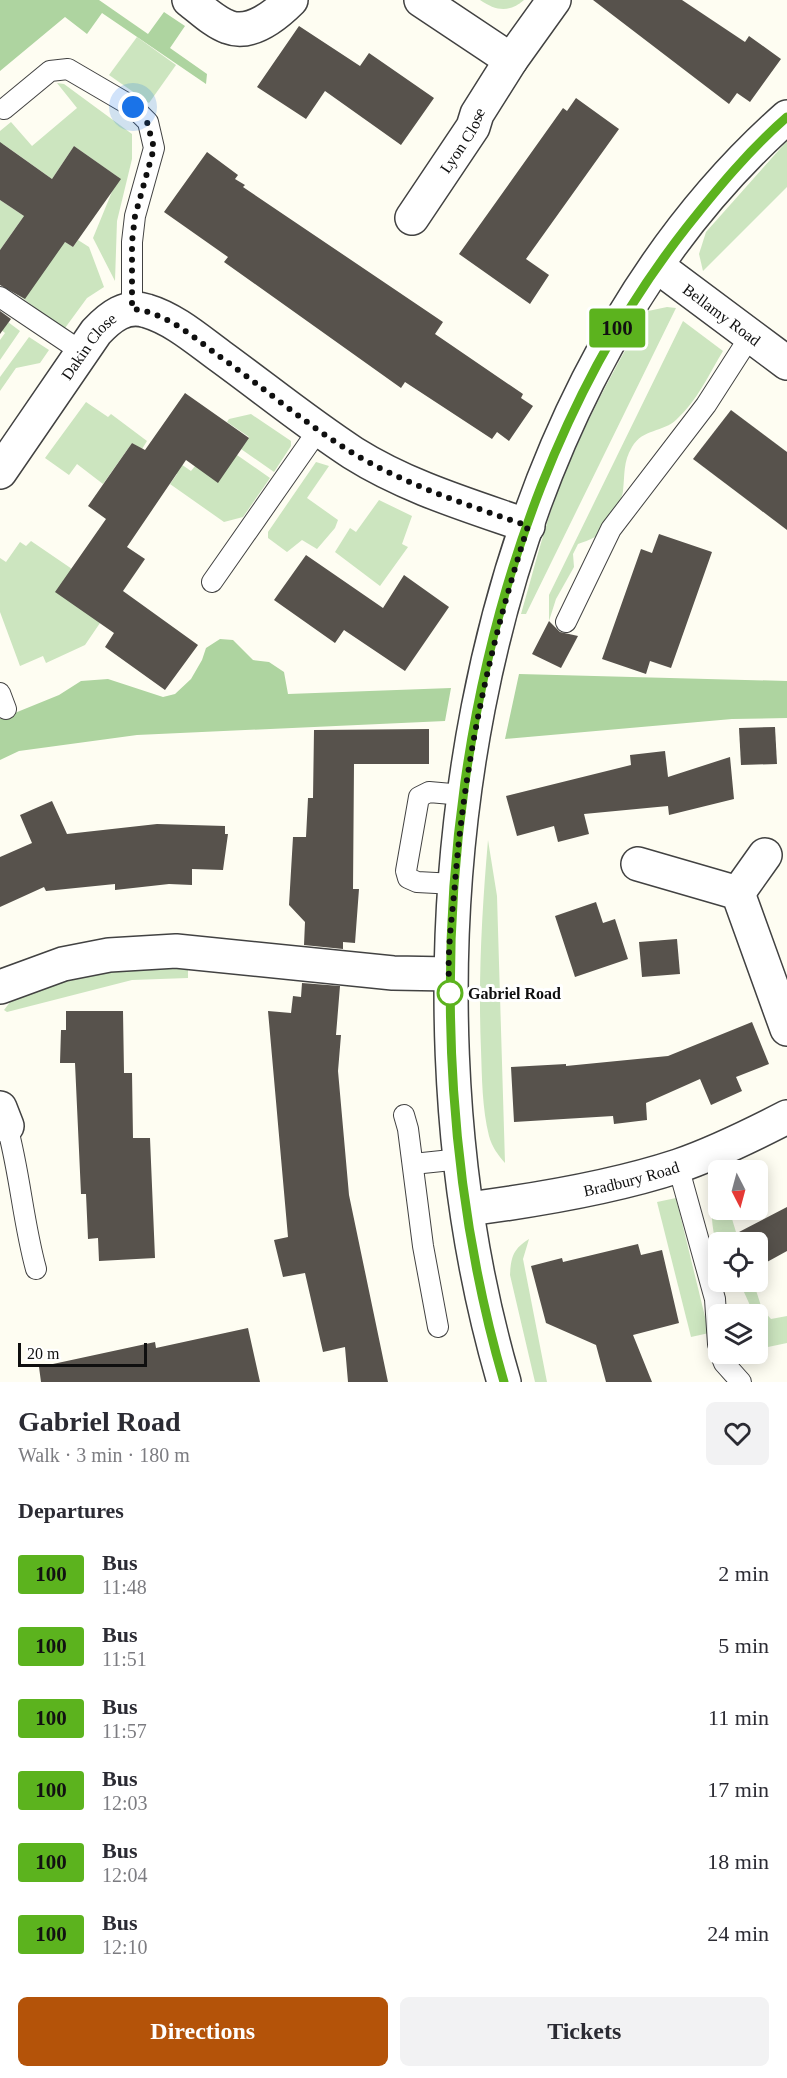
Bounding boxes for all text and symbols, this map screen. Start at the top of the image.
your location [118,92,148,122]
street label: Lyon Close [437,104,488,176]
street label: Bellamy Road [680,281,764,349]
line badge: 100 [582,308,652,348]
street label: Dakin Close [58,310,119,383]
text: 100 [601,316,633,340]
marker: Gabriel Road [437,980,463,1006]
place label: Gabriel Road [468,985,561,1002]
street label: Bradbury Road [582,1158,681,1199]
north arrow [708,1160,768,1220]
map controls [708,1160,768,1364]
button: locate [708,1232,768,1292]
button: layers [708,1304,768,1364]
scale bar [18,1340,147,1368]
text: 20 m [27,1345,59,1362]
button: heart [706,1402,769,1465]
text: Gabriel Road [18,1406,181,1437]
text: Walk · 3 min · 180 m [18,1444,190,1466]
text: Departures [18,1498,124,1523]
text: Bus [102,1550,137,1575]
text: 2 min [718,1561,769,1586]
text: 100 [35,1562,67,1586]
text: 11:48 [102,1576,147,1598]
text: Bus [102,1622,137,1647]
text: 5 min [718,1633,769,1658]
text: 100 [35,1634,67,1658]
text: 11:51 [102,1648,147,1670]
text: Bus [102,1694,137,1719]
text: 11 min [708,1705,769,1730]
text: 100 [35,1706,67,1730]
text: 11:57 [102,1720,147,1742]
text: Bus [102,1766,137,1791]
text: 17 min [707,1777,769,1802]
text: 100 [35,1778,67,1802]
text: 12:03 [102,1792,148,1814]
text: Bus [102,1838,137,1863]
text: 18 min [707,1849,769,1874]
text: 100 [35,1850,67,1874]
text: 12:04 [102,1864,148,1886]
text: Bus [102,1910,137,1935]
text: 24 min [707,1921,769,1946]
text: 100 [35,1922,67,1946]
text: 12:10 [102,1936,148,1958]
button: Directions [18,1997,388,2066]
button: Tickets [400,1997,769,2066]

